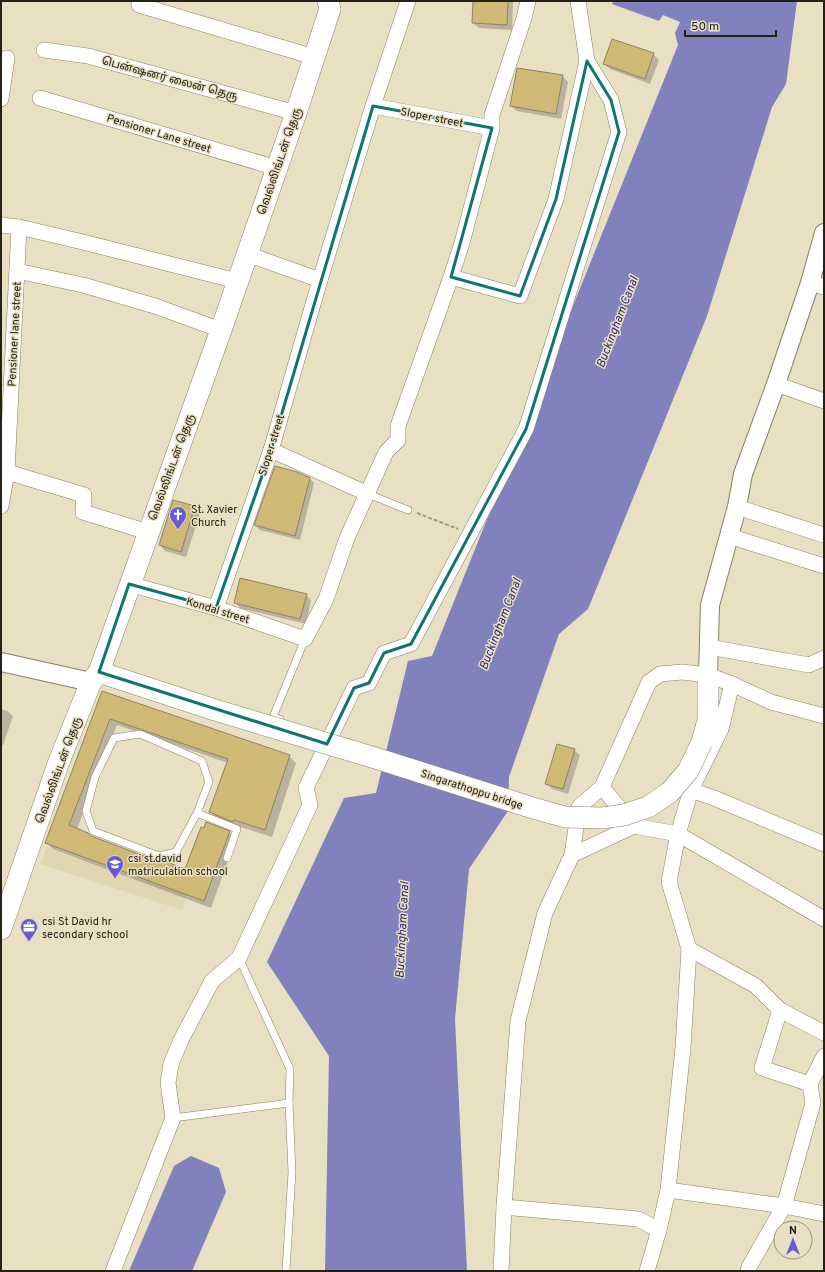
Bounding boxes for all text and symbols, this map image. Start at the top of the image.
scale bar [685,12,776,38]
text: 50 m [691,19,719,35]
street label: பென்ஷனர் லைன் தெரு [100,54,240,104]
street label: Sloper street [399,105,464,131]
street label: வெல்லிங்டன் தெரு [255,106,305,217]
street label: Pensioner Lane street [105,111,213,156]
water label: Buckingham Canal [593,274,643,370]
street label: Pensioner lane street [5,281,25,387]
street label: வெல்லிங்டன் தெரு [146,412,198,523]
street label: Sloper street [256,413,288,478]
place label: St. Xavier Church [191,503,238,530]
church icon: St. Xavier Church [168,505,188,530]
water label: Buckingham Canal [476,576,526,672]
street label: Kondal street [184,595,251,627]
street label: வெல்லிங்டன் தெரு [33,715,85,826]
street label: Singarathoppu bridge [419,767,525,813]
place label: csi st.david matriculation school [128,852,228,879]
school or university icon: csi st.david matriculation school [105,854,125,879]
water label: Buckingham Canal [392,880,414,979]
place label: csi St David hr secondary school [42,915,128,942]
office icon: csi St David hr secondary school [19,917,39,942]
north arrow [773,1220,813,1260]
text: N [789,1224,797,1238]

